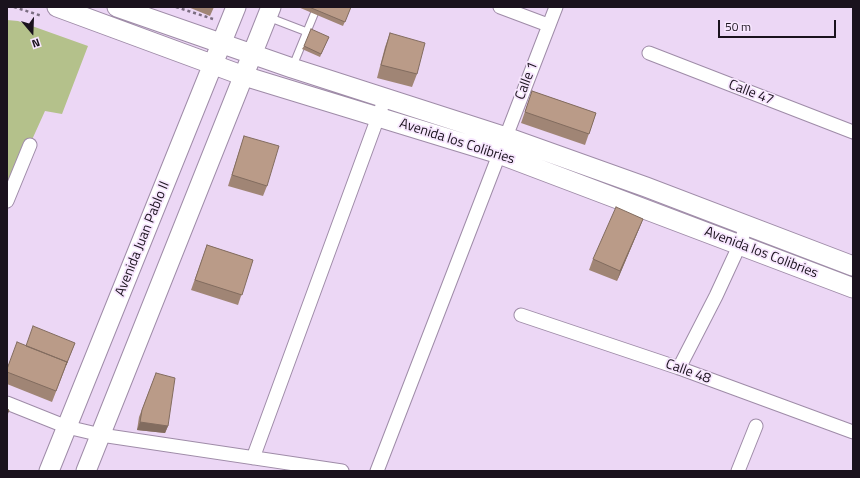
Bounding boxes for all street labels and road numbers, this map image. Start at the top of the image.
street label: Calle 1 [512,60,542,102]
street label: Calle 47 [726,77,776,109]
street label: Avenida los Colibries [397,115,517,169]
street label: Avenida Juan Pablo II [112,179,174,299]
street label: Avenida los Colibries [702,224,820,282]
street label: Calle 48 [663,356,713,388]

